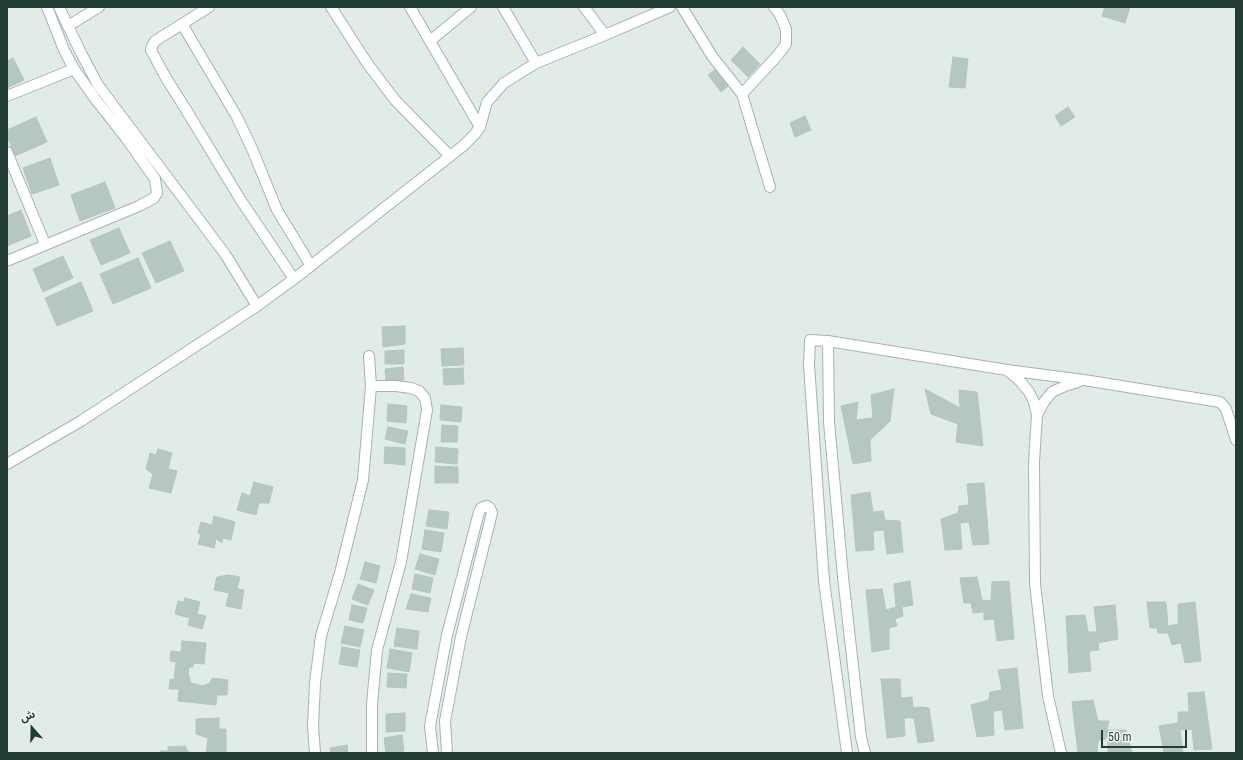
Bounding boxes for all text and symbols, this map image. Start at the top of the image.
north arrow [12,708,52,748]
text: ش [18,708,37,725]
scale bar [1103,722,1189,748]
text: 50 m [1108,730,1132,744]

